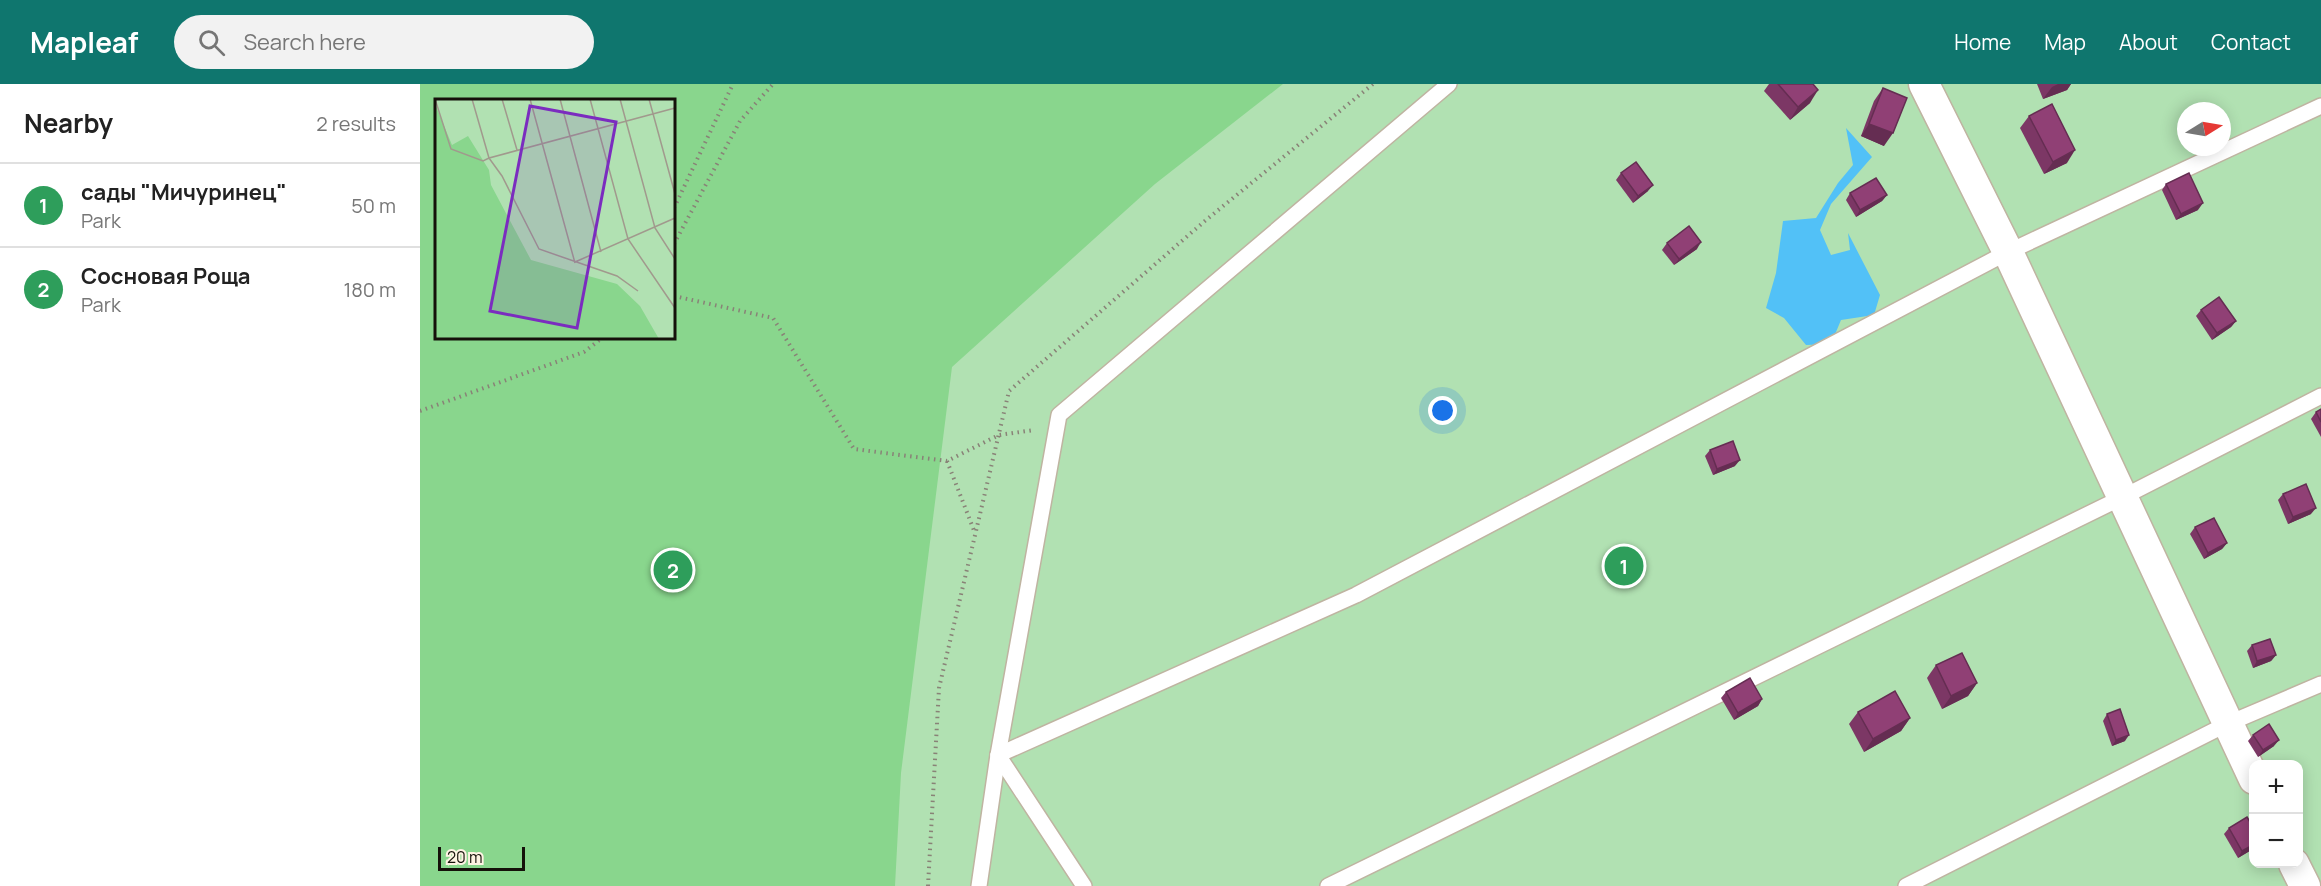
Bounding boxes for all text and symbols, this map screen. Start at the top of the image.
search box [174,15,594,69]
text: Mapleaf [30,23,138,61]
icon: search [195,26,228,59]
text: Search here [243,27,366,57]
text: Home [1954,28,2011,56]
text: Map [2044,28,2086,56]
text: About [2119,28,2178,56]
text: Contact [2211,28,2291,56]
inset map [435,99,675,339]
north arrow [2177,102,2231,156]
text: Nearby [24,105,113,141]
text: 2 results [316,110,396,137]
text: сады "Мичуринец" [81,177,287,207]
text: 1 [39,192,48,219]
text: 50 m [351,192,396,219]
text: Park [81,207,121,234]
text: Сосновая Роща [81,261,251,291]
text: 2 [38,276,49,303]
text: 180 m [343,276,396,303]
text: Park [81,291,121,318]
your location [1428,396,1457,425]
pin: 1 [1604,544,1644,588]
pin: 2 [654,548,692,592]
map controls [2249,760,2303,868]
button: + [2249,760,2303,814]
button: − [2249,814,2303,868]
scale bar [438,844,525,872]
text: 20 m [447,846,483,868]

